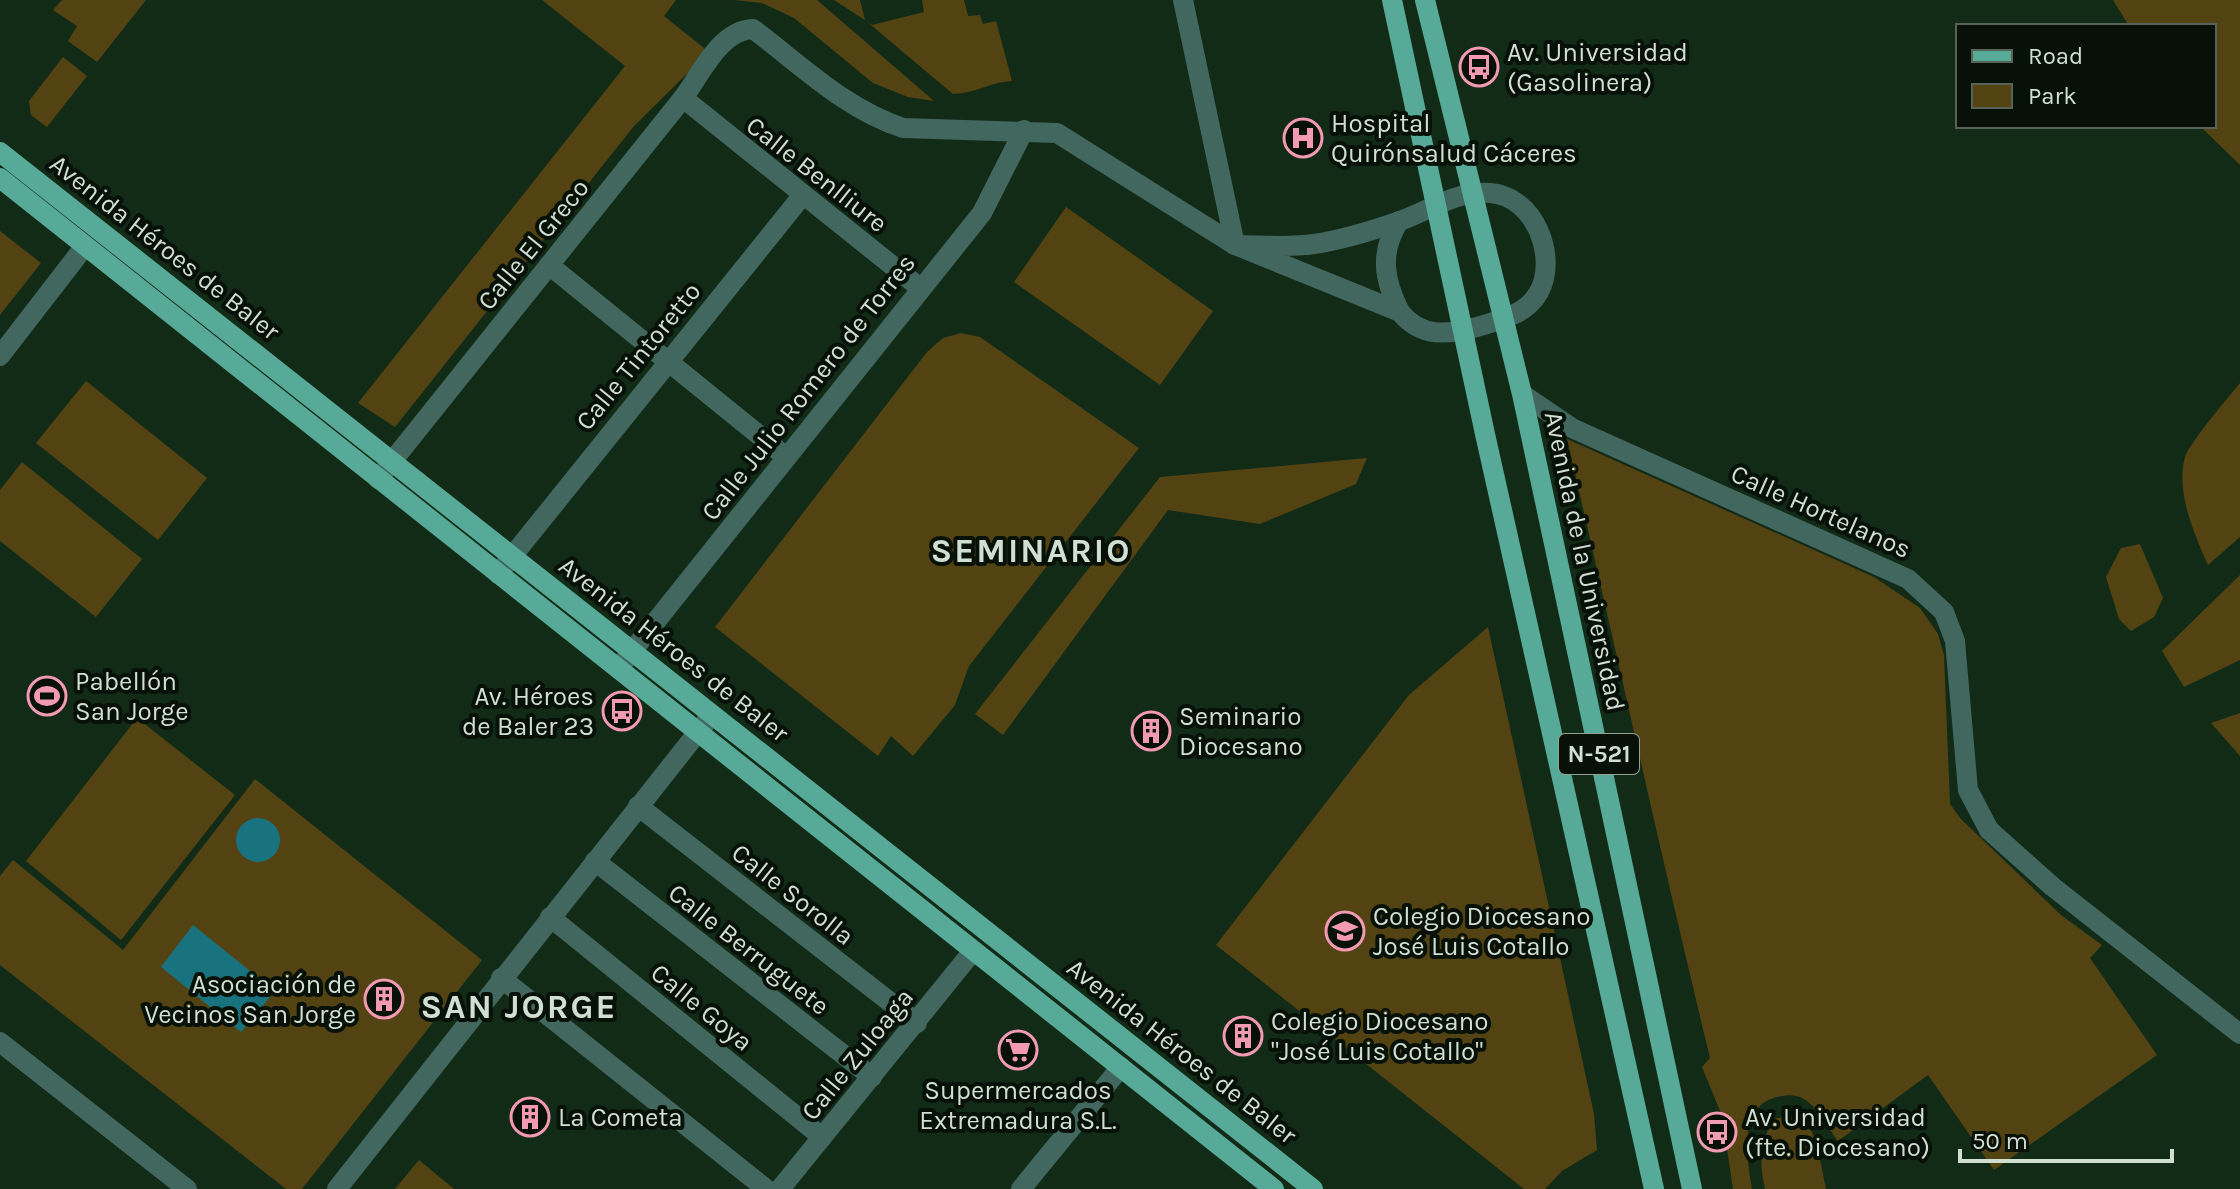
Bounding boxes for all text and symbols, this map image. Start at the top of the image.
legend [1956,24,2216,128]
place label: Av. Universidad (Gasolinera) [1507,37,1688,98]
text: Road [2028,42,2083,70]
bus stop icon: Av. Universidad (Gasolinera) [1458,46,1500,88]
text: Park [2028,82,2077,110]
place label: Hospital Quirónsalud Cáceres [1331,108,1577,169]
street label: Calle Benlliure [740,110,893,239]
hospital icon: Hospital Quirónsalud Cáceres [1282,117,1324,159]
street label: Avenida Héroes de Baler [44,148,286,347]
street label: Calle El Greco [471,173,596,316]
street label: Calle Julio Romero de Torres [695,248,922,527]
street label: Calle Tintoretto [569,276,707,437]
street label: Avenida de la Universidad [1538,408,1631,714]
street label: Calle Hortelanos [1726,458,1916,565]
district label: SEMINARIO [931,531,1131,571]
street label: Avenida Héroes de Baler [553,550,795,749]
place label: Pabellón San Jorge [75,666,189,727]
sports icon: Pabellón San Jorge [26,675,68,717]
place label: Av. Héroes de Baler 23 [462,681,594,742]
bus stop icon: Av. Héroes de Baler 23 [601,690,643,732]
place label: Seminario Diocesano [1179,701,1303,762]
building icon: Seminario Diocesano [1130,710,1172,752]
road number: N-521 [1559,734,1639,774]
street label: Calle Sorolla [725,837,860,952]
street label: Calle Berruguete [662,877,835,1022]
place label: Colegio Diocesano José Luis Cotallo [1373,901,1590,962]
school or university icon: Colegio Diocesano José Luis Cotallo [1324,910,1366,952]
street label: Avenida Héroes de Baler [1061,952,1303,1151]
street label: Calle Goya [645,957,759,1058]
place label: Asociación de Vecinos San Jorge [144,969,356,1030]
building icon: Asociación de Vecinos San Jorge [363,978,405,1020]
street label: Calle Zuloaga [795,982,920,1126]
district label: SAN JORGE [420,987,618,1027]
place label: Colegio Diocesano "José Luis Cotallo" [1271,1006,1488,1067]
building icon: Colegio Diocesano "José Luis Cotallo" [1222,1015,1264,1057]
supermarket icon: Supermercados Extremadura S.L. [997,1029,1039,1071]
place label: Supermercados Extremadura S.L. [919,1075,1117,1136]
building icon: La Cometa [509,1096,551,1138]
place label: La Cometa [558,1102,683,1133]
place label: Av. Universidad (fte. Diocesano) [1745,1102,1930,1163]
bus stop icon: Av. Universidad (fte. Diocesano) [1696,1111,1738,1153]
scale bar [1960,1113,2172,1163]
text: 50 m [1972,1127,2028,1155]

